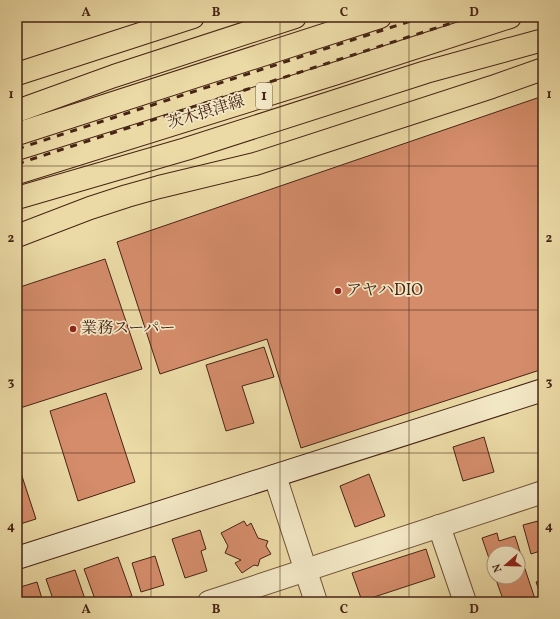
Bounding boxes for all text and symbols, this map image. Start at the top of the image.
text: A [81,4,91,22]
text: B [212,4,221,22]
text: C [340,4,348,22]
text: D [469,4,479,22]
road number: 1 [256,83,272,109]
text: 1 [8,86,14,104]
text: 1 [546,86,552,104]
street label: 茨木摂津線 [165,91,247,135]
text: 2 [8,230,15,248]
text: 2 [546,230,553,248]
place label: アヤハDIO [346,280,423,302]
marker: アヤハDIO [333,286,343,296]
place label: 業務スーパー [81,318,175,340]
marker: 業務スーパー [68,324,78,334]
text: 3 [8,374,15,392]
text: 3 [546,374,553,392]
text: 4 [7,518,15,536]
text: 4 [545,518,553,536]
north arrow [486,545,526,585]
text: N [490,562,506,574]
text: A [81,601,91,619]
text: B [212,601,221,619]
text: C [340,601,348,619]
text: D [469,601,479,619]

